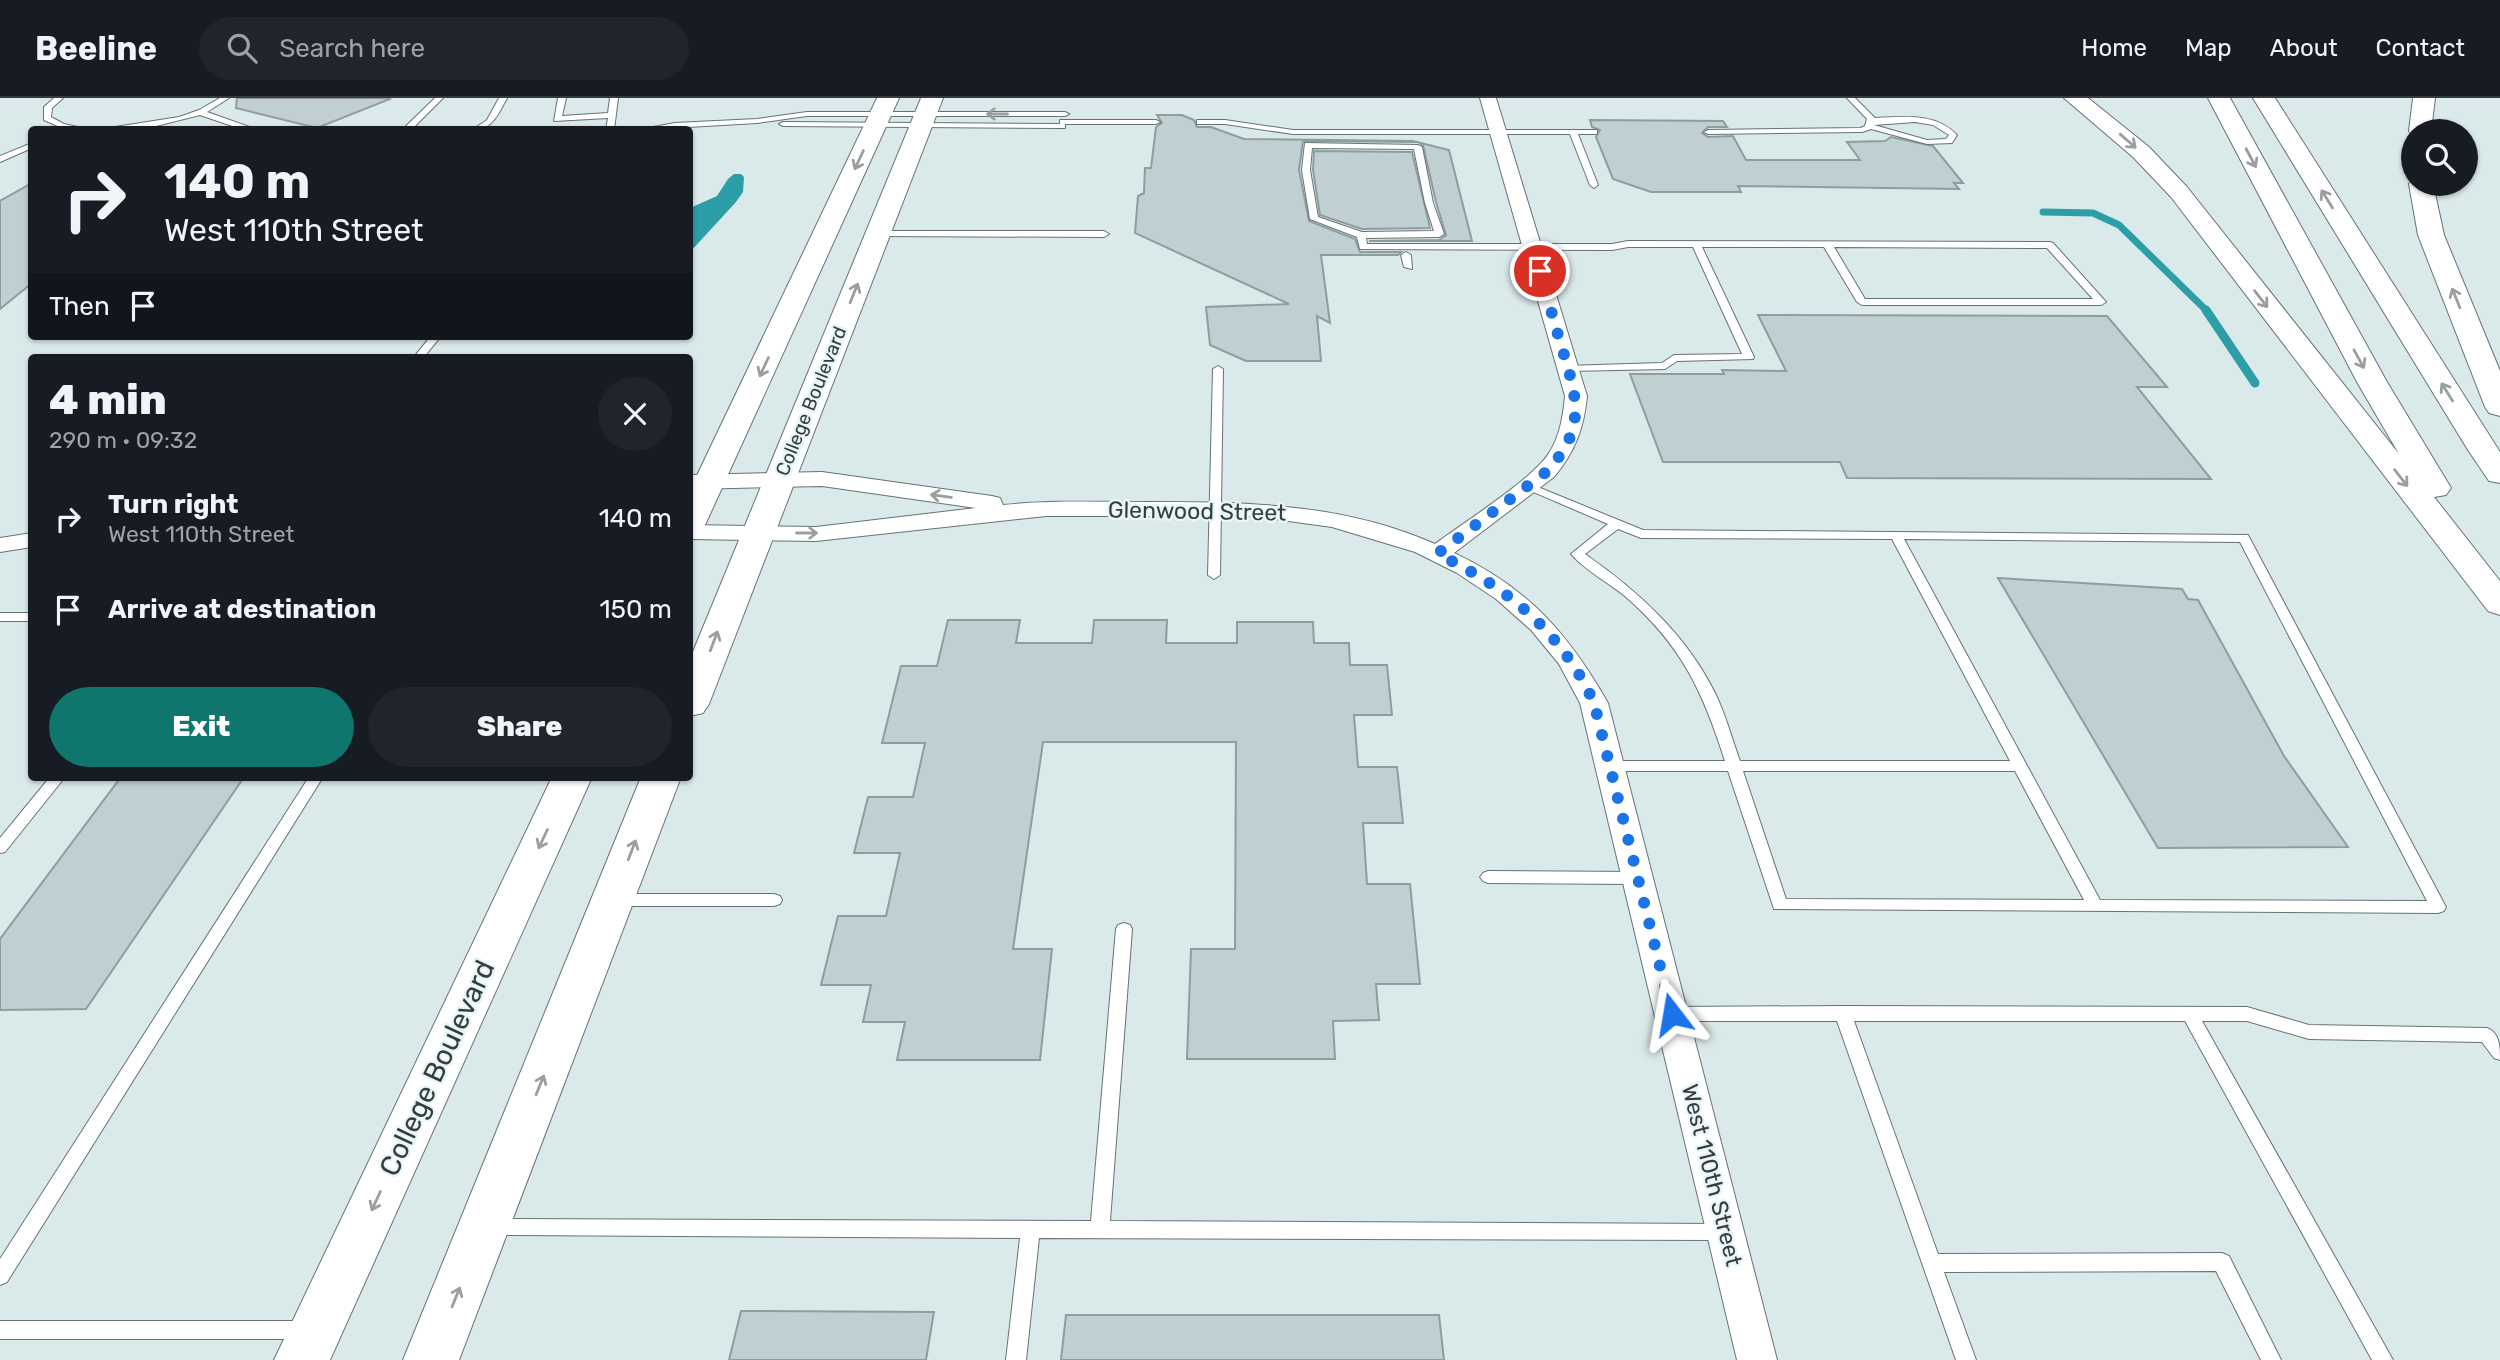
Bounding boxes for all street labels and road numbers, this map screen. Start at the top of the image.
street label: College Boulevard [771,323,851,479]
street label: Glenwood Street [1108,495,1286,527]
street label: College Boulevard [373,955,501,1181]
street label: West 110th Street [1676,1081,1748,1269]

